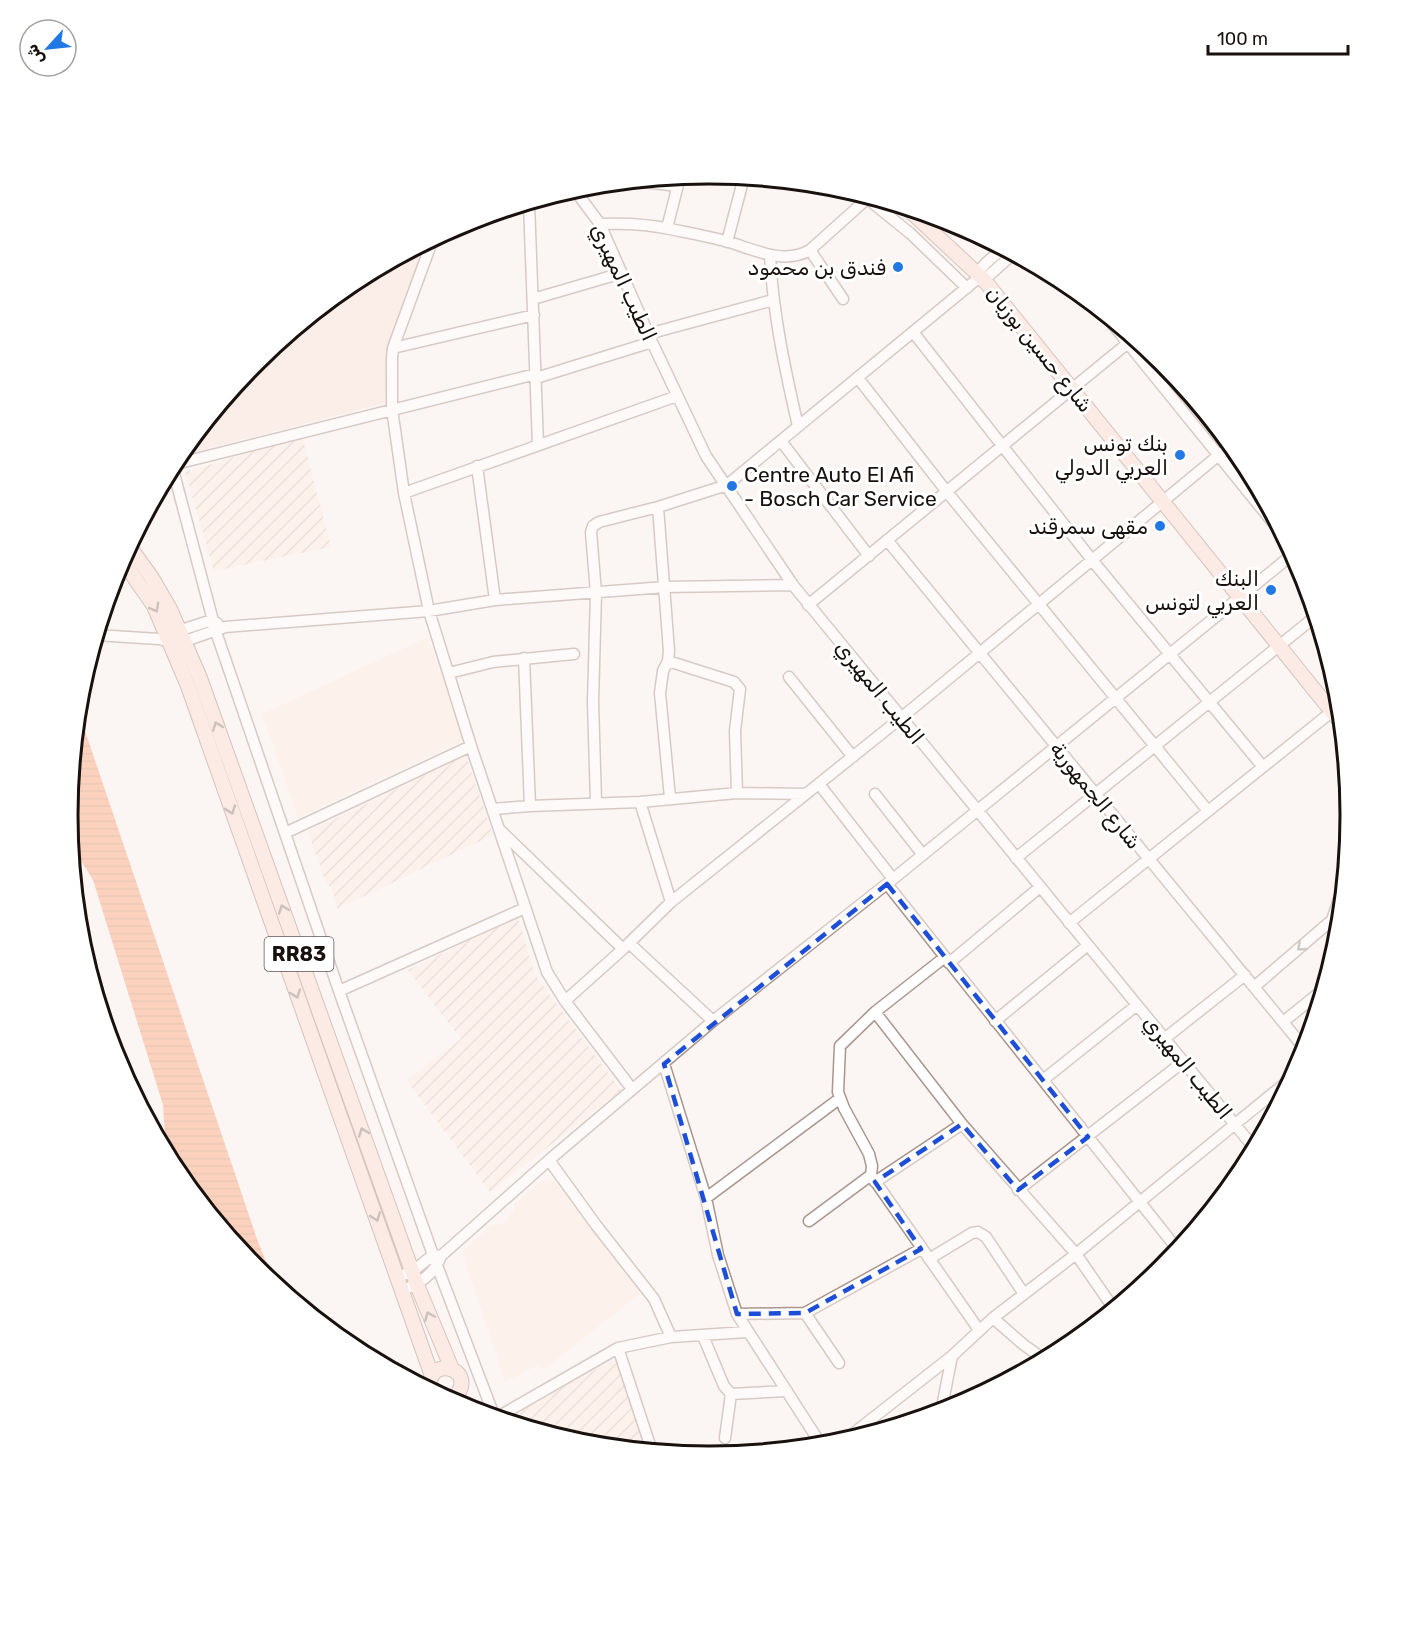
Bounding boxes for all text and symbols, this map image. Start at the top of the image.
north arrow [18,18,78,78]
scale bar [1208,18,1348,56]
text: 100 m [1217,28,1268,50]
text: ش [22,41,48,68]
street label: الطيب المهيري [584,219,662,346]
place label: فندق بن محمود [748,255,886,280]
marker: فندق بن محمود [891,260,905,274]
street label: شارع حسين بوزيان [980,281,1099,419]
place label: بنك تونس العربي الدولي [1055,431,1168,484]
marker: بنك تونس العربي الدولي [1173,448,1187,462]
place label: Centre Auto El Afi - Bosch Car Service [744,462,937,511]
marker: Centre Auto El Afi - Bosch Car Service [725,479,739,493]
place label: مقهى سمرقند [1028,514,1148,539]
marker: مقهى سمرقند [1153,519,1167,533]
place label: البنك العربي لتونس [1145,566,1259,619]
marker: البنك العربي لتونس [1264,583,1278,597]
one-way arrow [147,602,159,612]
street label: الطيب المهيري [829,635,930,750]
one-way arrow [212,721,224,732]
street label: شارع الجمهورية [1043,736,1147,855]
one-way arrow [223,804,236,815]
one-way arrow [278,904,290,915]
road number: RR83 [264,937,334,971]
one-way arrow [1297,940,1308,951]
one-way arrow [289,988,302,999]
street label: الطيب المهيري [1137,1010,1238,1125]
one-way arrow [357,1127,370,1138]
one-way arrow [369,1211,382,1222]
one-way arrow [424,1311,436,1322]

